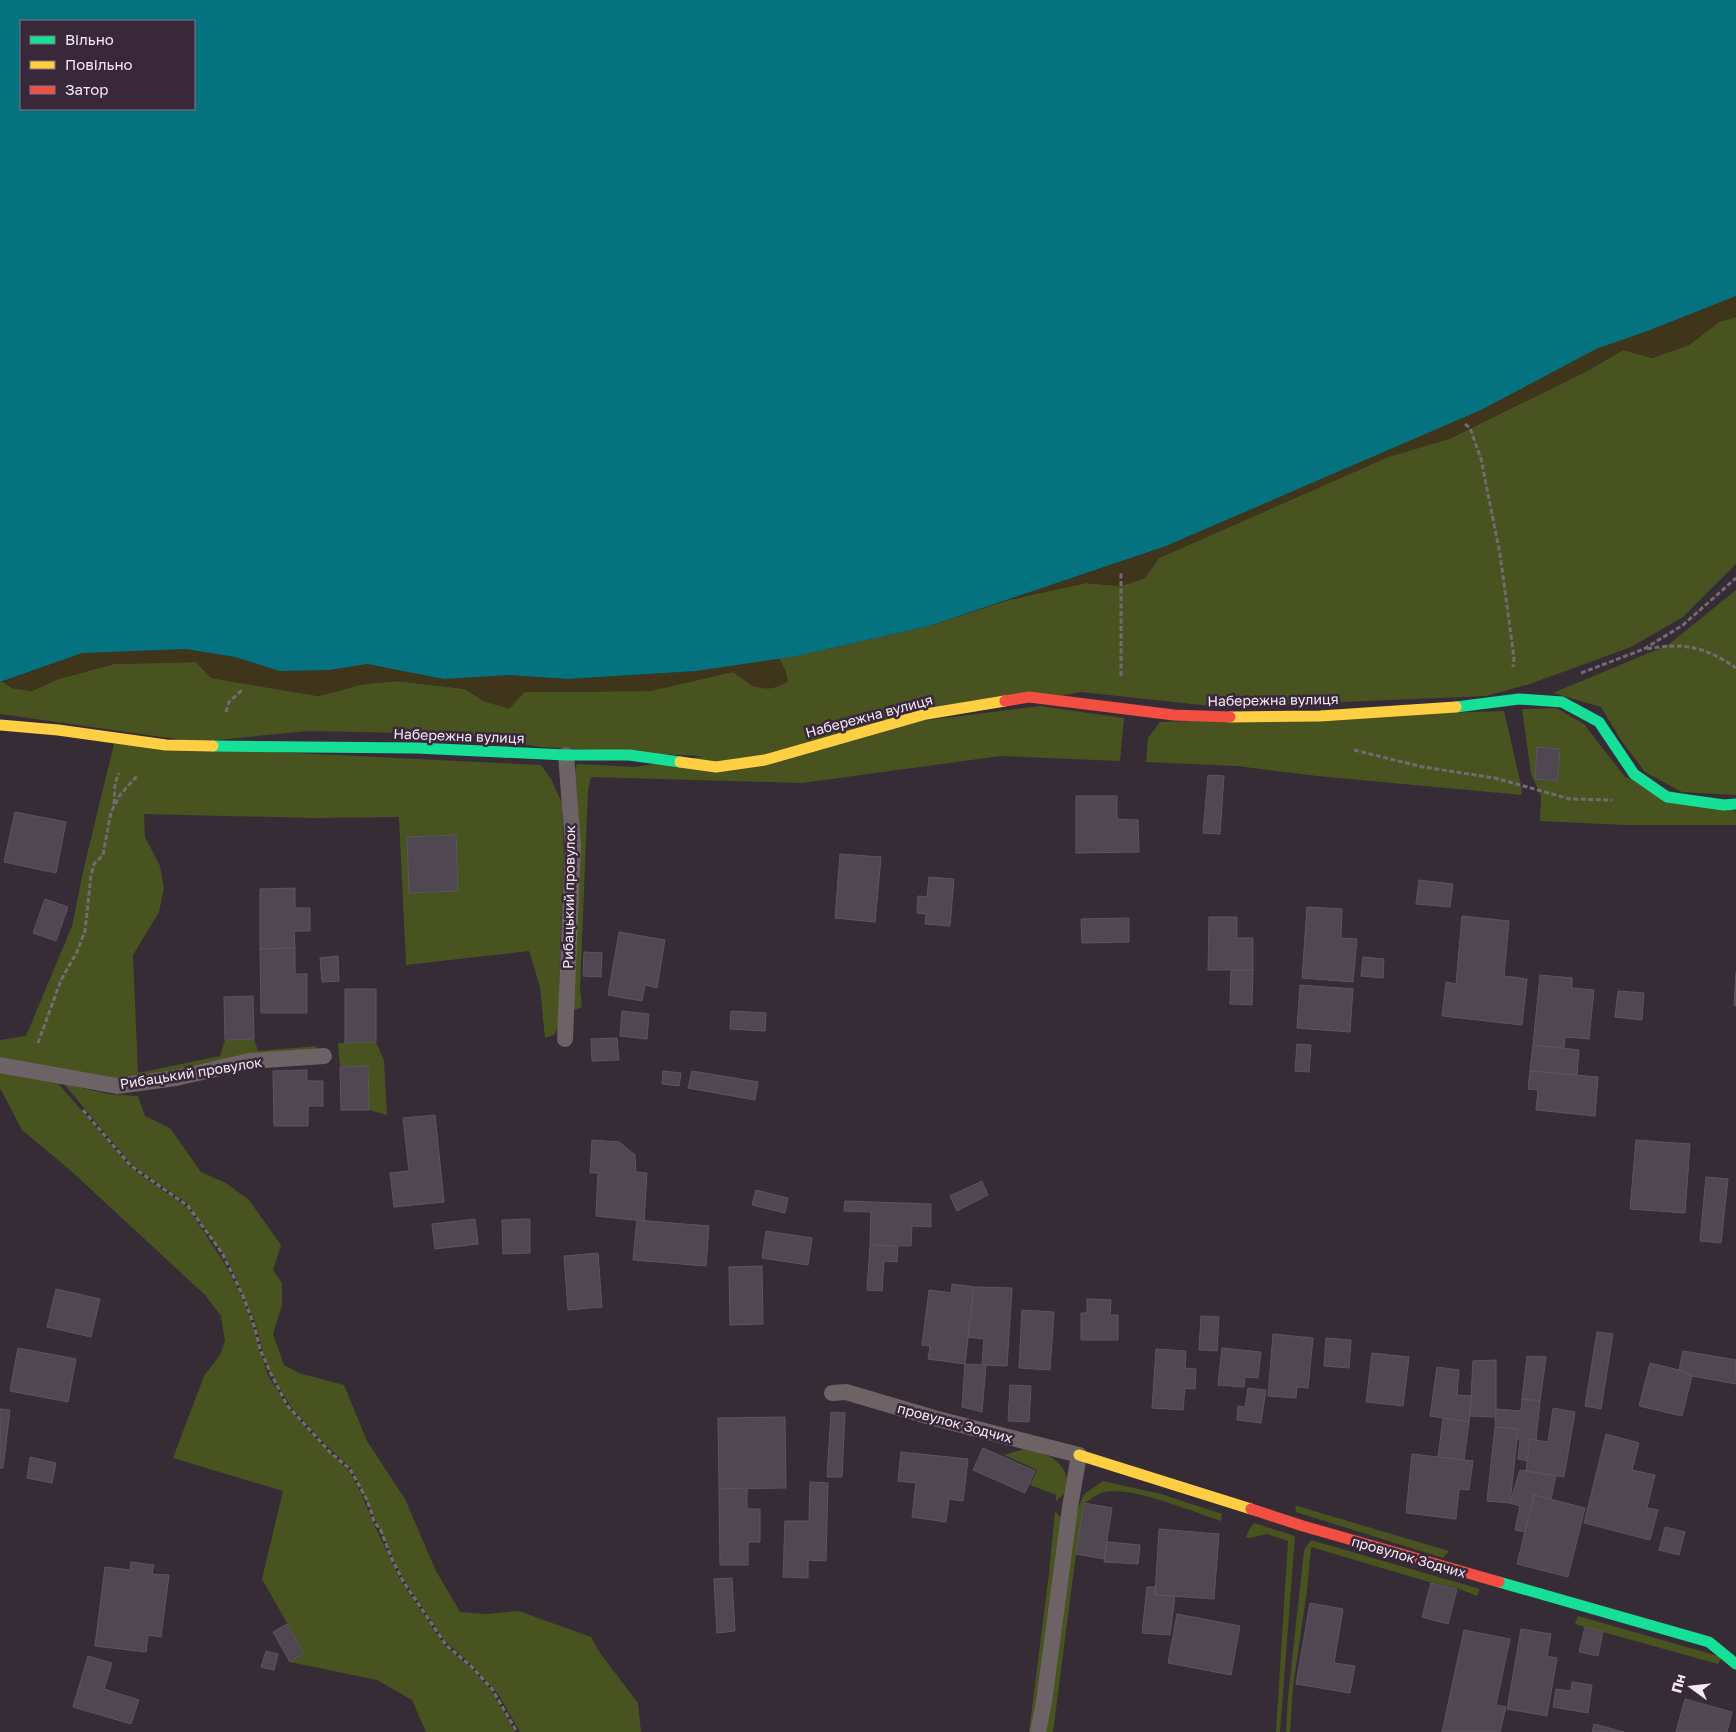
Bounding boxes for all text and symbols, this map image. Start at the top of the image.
legend [20,20,195,110]
text: Вільно [65,30,114,48]
text: Повільно [65,55,133,73]
text: Затор [65,80,108,98]
street label: Набережна вулиця [803,690,934,741]
street label: Набережна вулиця [1207,690,1339,709]
street label: Набережна вулиця [393,725,525,746]
street label: Рибацький провулок [559,825,578,969]
street label: Рибацький провулок [119,1053,263,1092]
street label: провулок Зодчих [896,1399,1015,1446]
street label: провулок Зодчих [1350,1532,1469,1581]
north arrow [1666,1662,1716,1712]
text: Пн [1667,1672,1689,1695]

